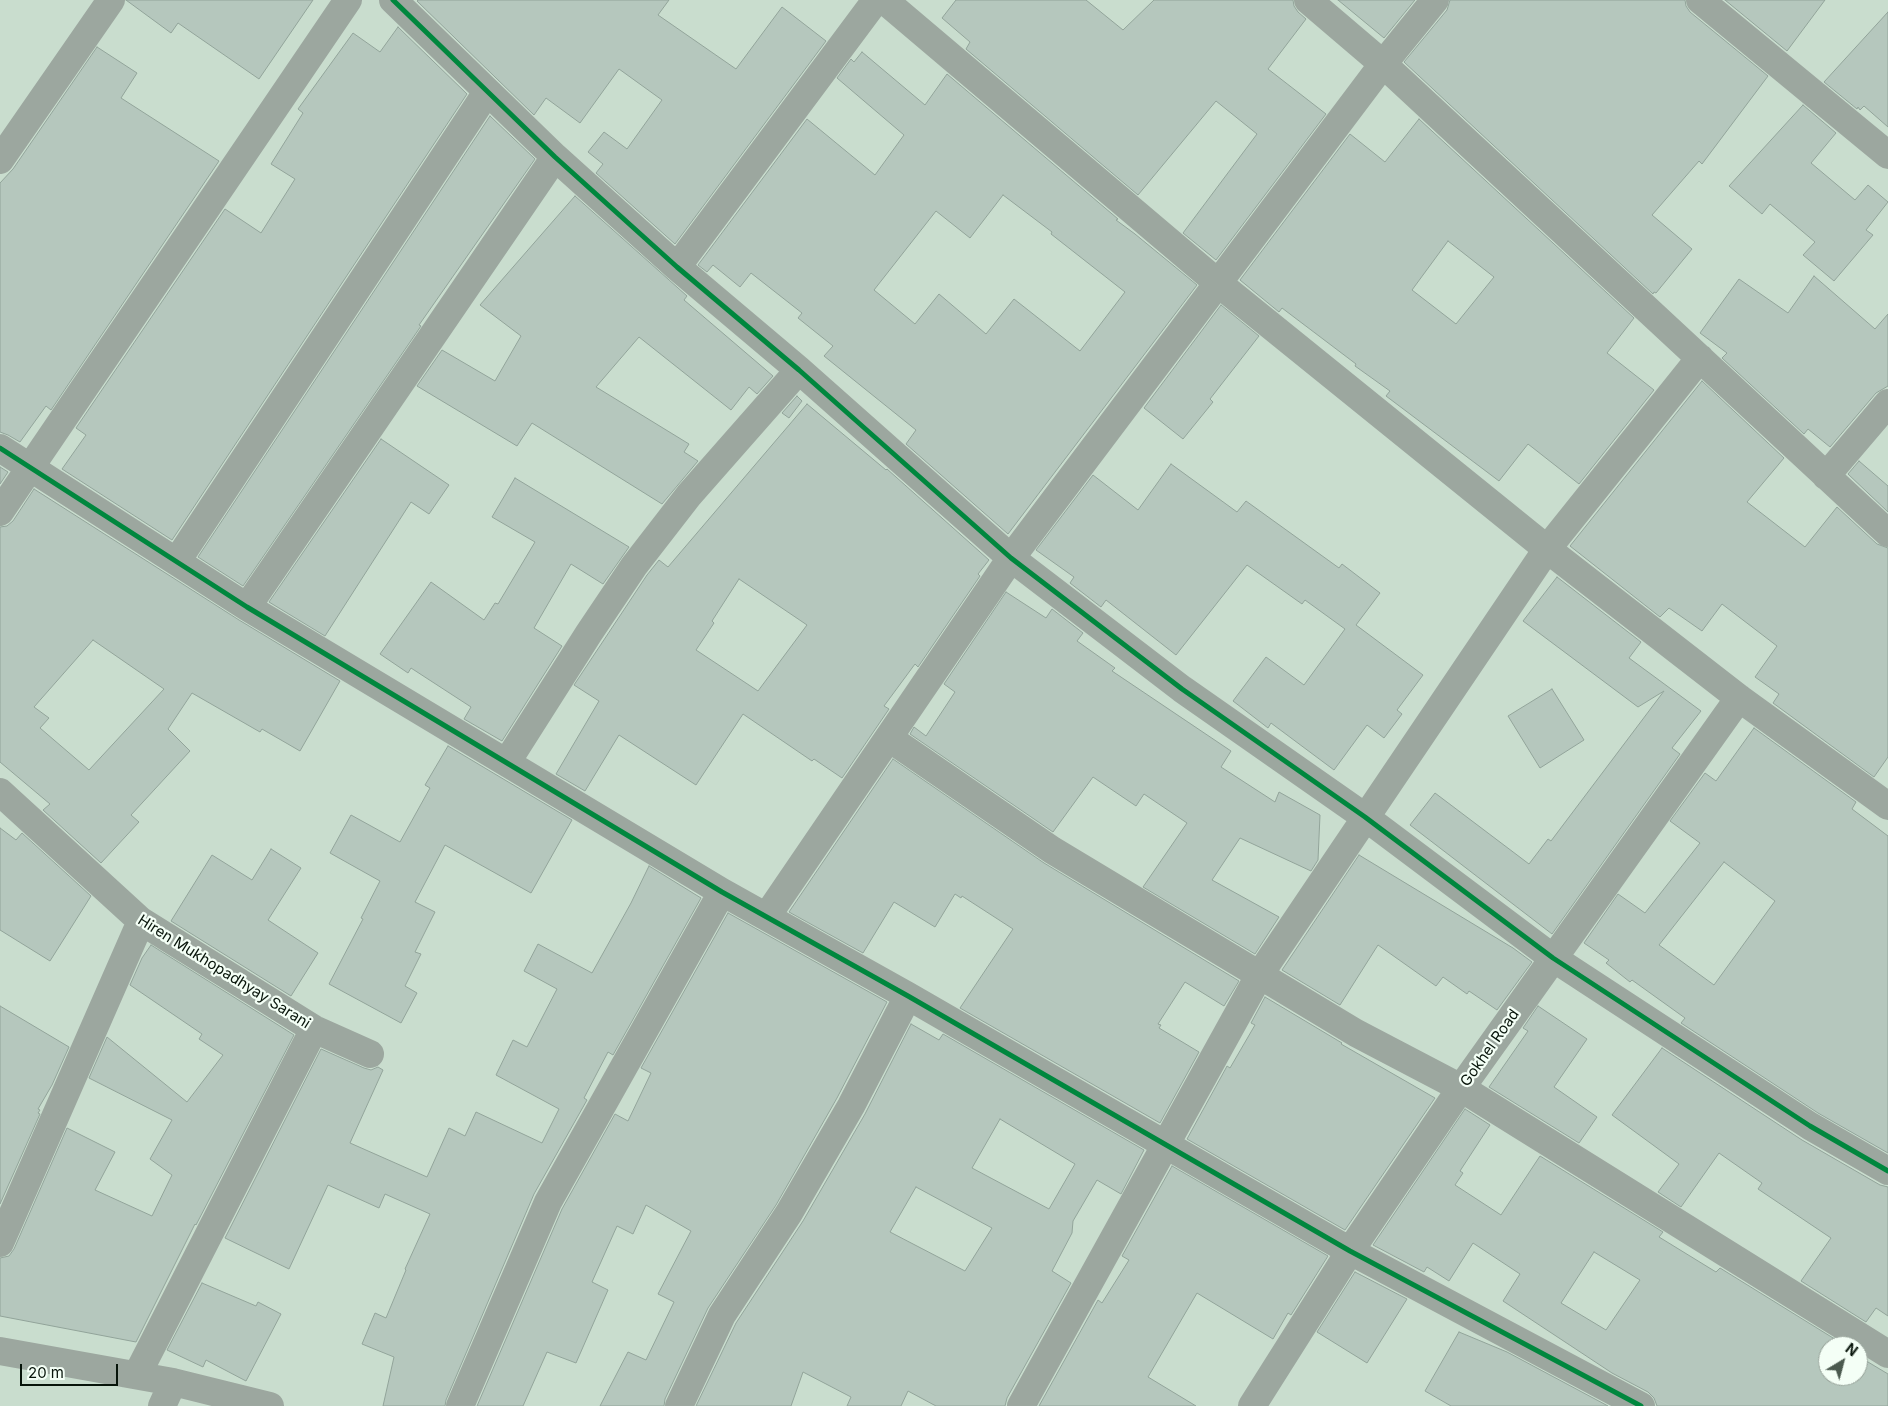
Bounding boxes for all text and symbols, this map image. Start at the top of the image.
street label: Hiren Mukhopadhyay Sarani [134,911,314,1033]
street label: Gokhel Road [1457,1006,1523,1090]
north arrow [1818,1336,1868,1386]
text: N [1842,1339,1861,1359]
scale bar [22,1354,120,1386]
text: 20 m [28,1363,64,1382]

